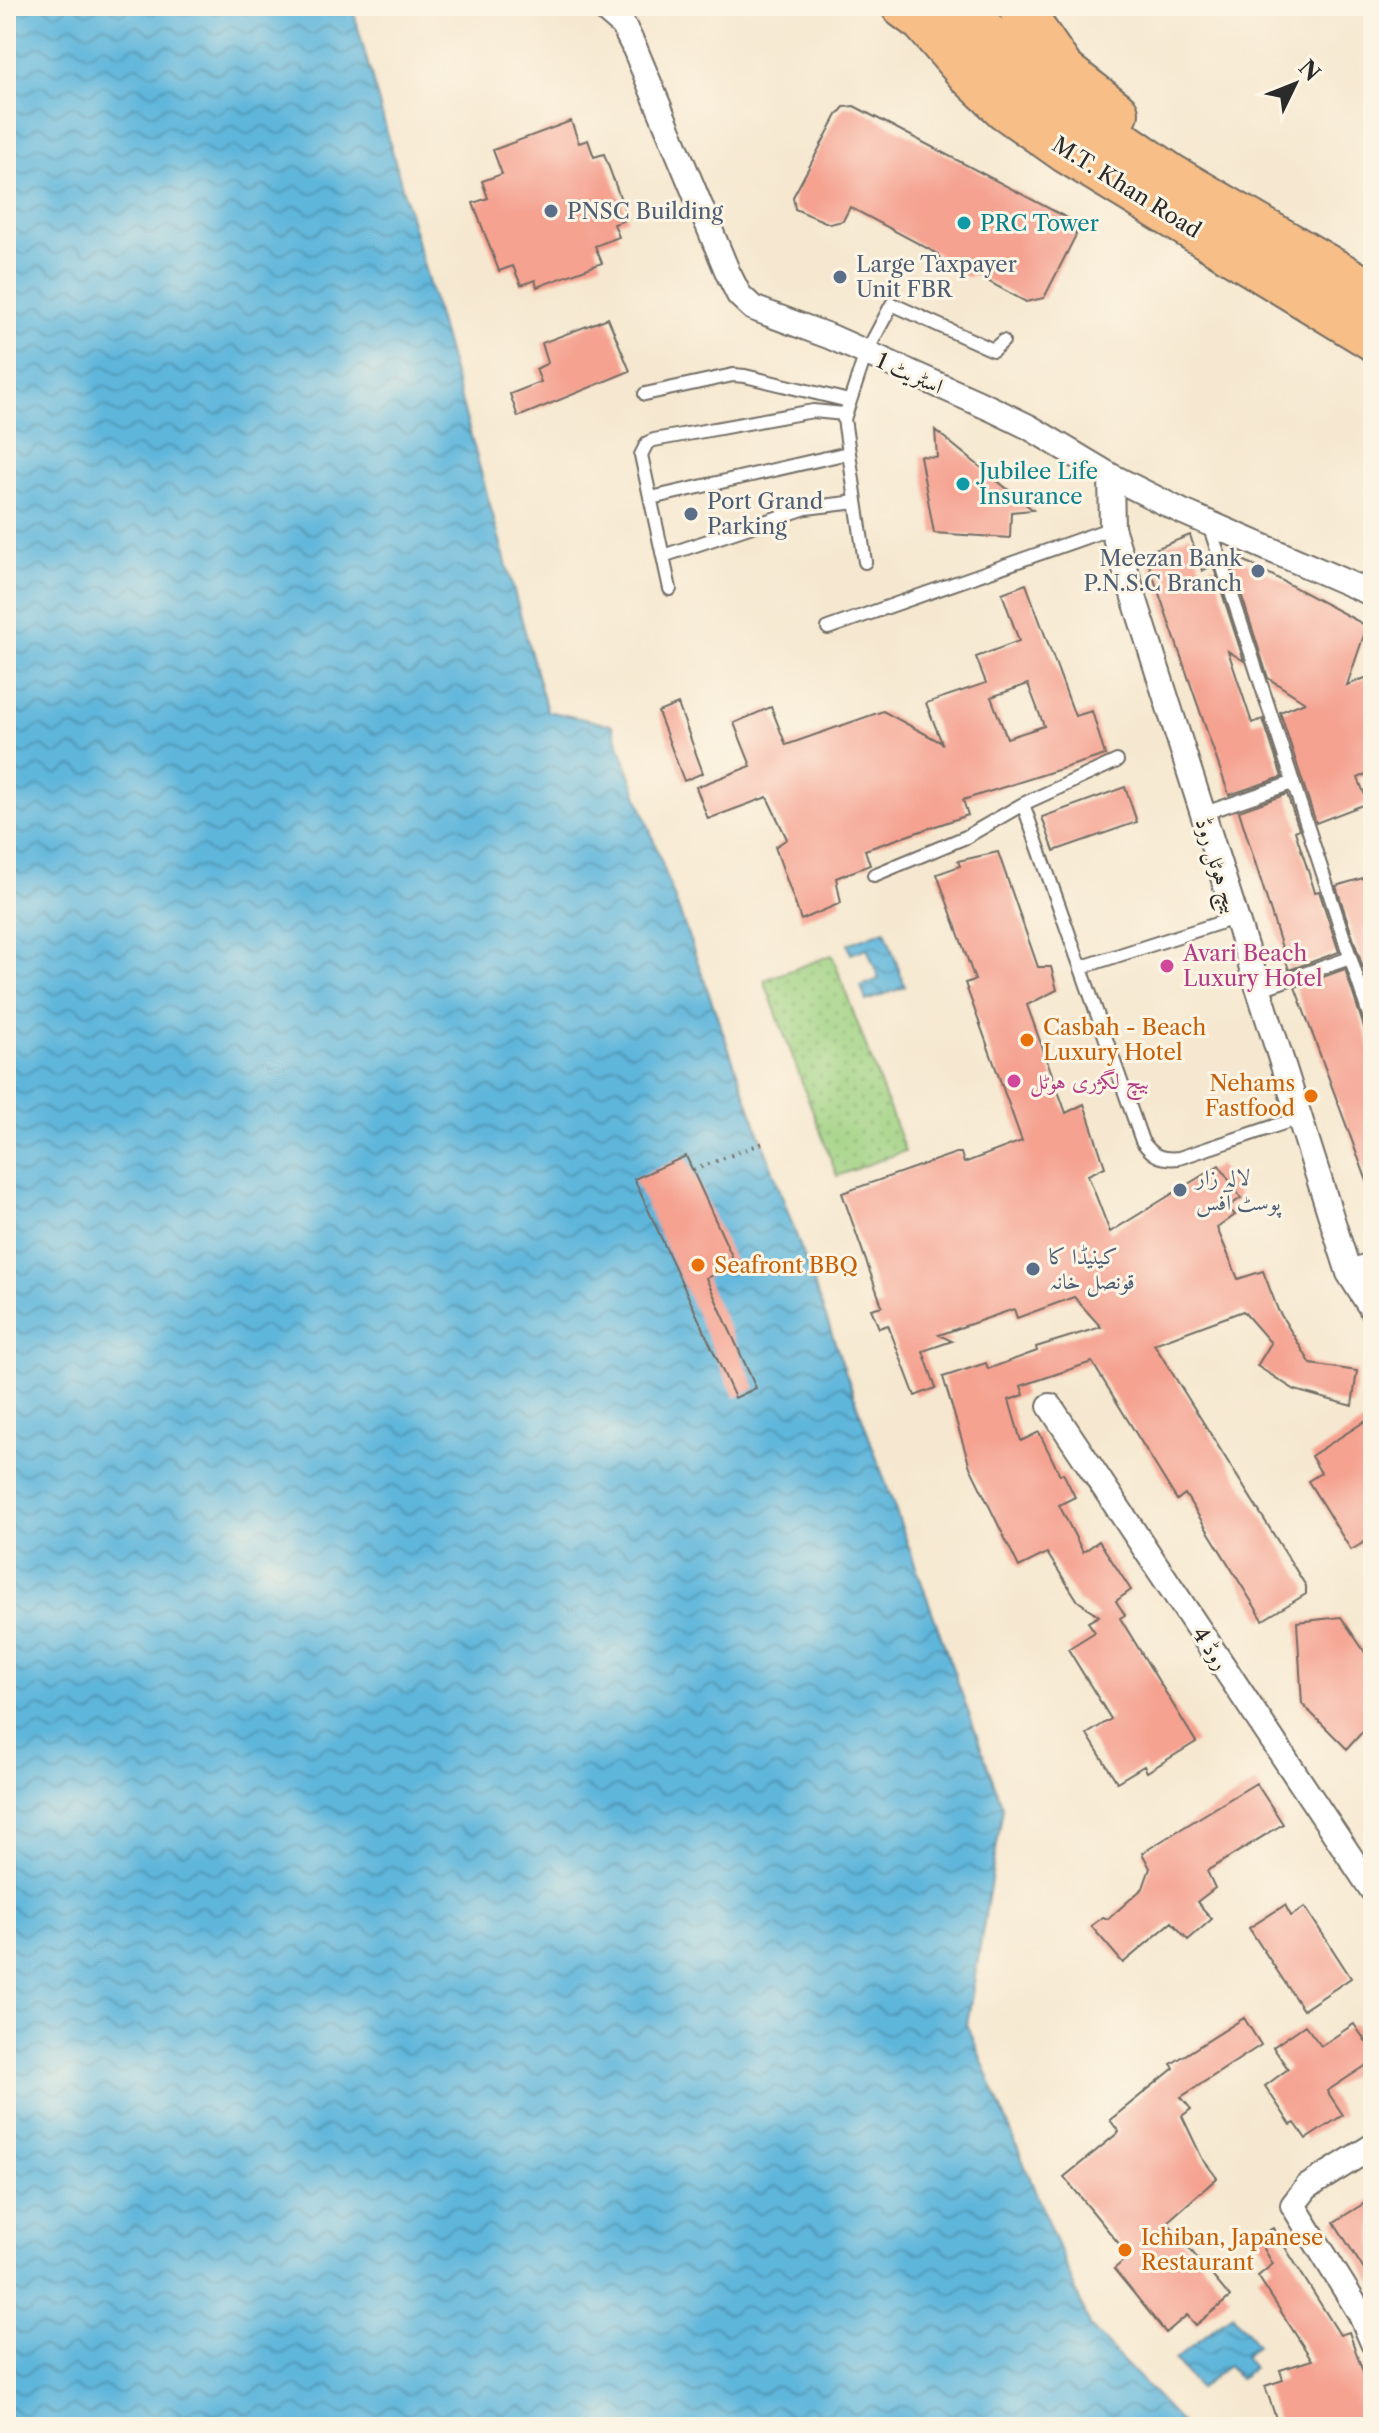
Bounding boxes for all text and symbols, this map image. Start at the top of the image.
north arrow [1255,44,1335,124]
text: N [1293,55,1326,87]
street label: M.T. Khan Road [1047,131,1206,244]
place label: PNSC Building [567,198,724,225]
marker: PNSC Building [542,202,560,220]
place label: PRC Tower [980,210,1099,237]
marker: PRC Tower [955,214,973,232]
place label: Large Taxpayer Unit FBR [856,251,1017,303]
marker: Large Taxpayer Unit FBR [831,268,849,286]
street label: اسٹریٹ 1 [872,347,947,400]
place label: Jubilee Life Insurance [976,458,1098,510]
marker: Jubilee Life Insurance [954,475,972,493]
place label: Port Grand Parking [707,488,823,540]
marker: Port Grand Parking [682,505,700,523]
place label: Meezan Bank P.N.S.C Branch [1083,545,1243,597]
marker: Meezan Bank P.N.S.C Branch [1249,562,1267,580]
street label: بیچ ہوٹل روڈ [1184,814,1246,918]
place label: Avari Beach Luxury Hotel [1182,940,1323,992]
marker: Avari Beach Luxury Hotel [1158,957,1176,975]
place label: Casbah - Beach Luxury Hotel [1043,1014,1206,1066]
marker: Casbah - Beach Luxury Hotel [1018,1031,1036,1049]
place label: بیچ لگژری ہوٹل [1030,1068,1149,1101]
place label: Nehams Fastfood [1205,1070,1295,1122]
marker: بیچ لگژری ہوٹل [1005,1072,1023,1090]
marker: Nehams Fastfood [1302,1087,1320,1105]
place label: لالہ زار پوسٹ آفس [1194,1164,1282,1219]
marker: لالہ زار پوسٹ آفس [1171,1181,1189,1199]
place label: کینیڈا کا قونصل خانہ [1049,1243,1135,1297]
place label: Seafront BBQ [714,1252,858,1279]
marker: Seafront BBQ [689,1256,707,1274]
marker: کینیڈا کا قونصل خانہ [1024,1260,1042,1278]
street label: روڈ 4 [1187,1622,1235,1675]
place label: Ichiban, Japanese Restaurant [1141,2224,1323,2276]
marker: Ichiban, Japanese Restaurant [1116,2241,1134,2259]

